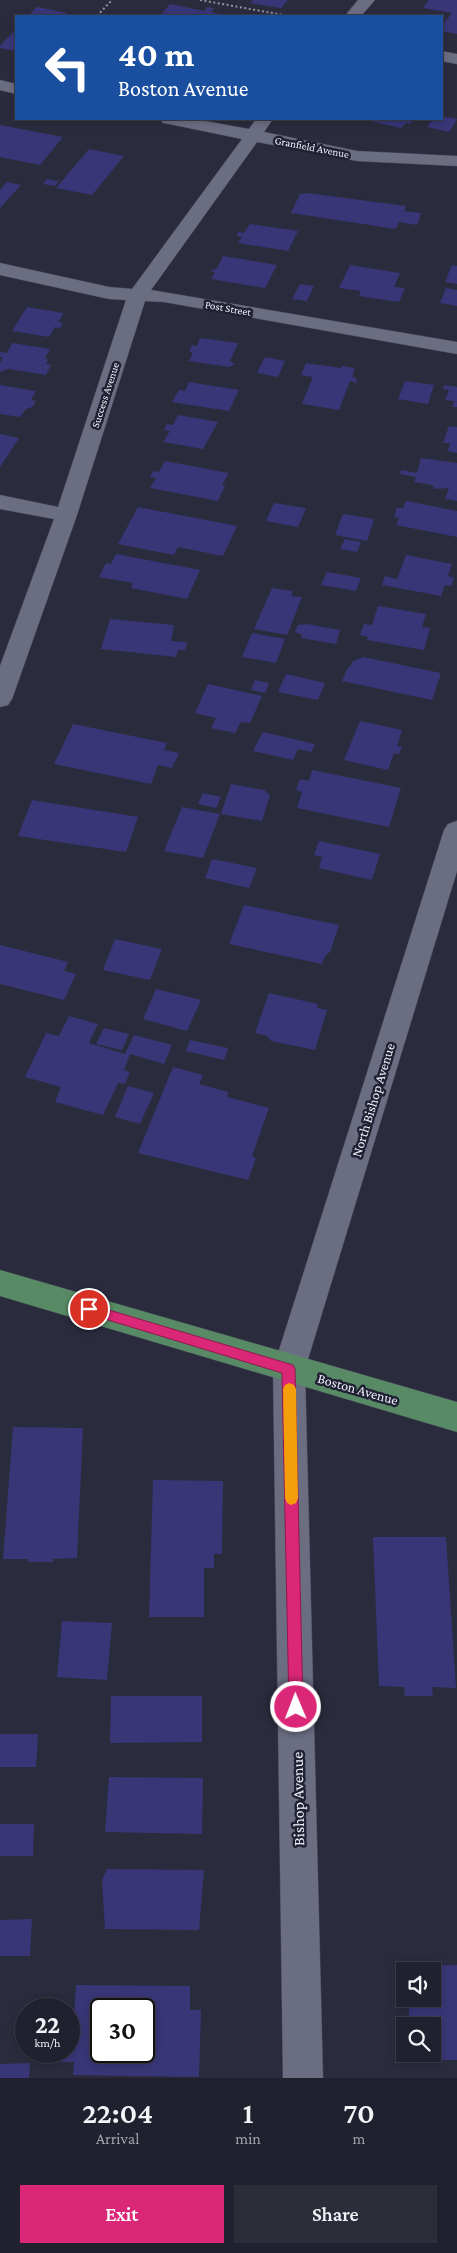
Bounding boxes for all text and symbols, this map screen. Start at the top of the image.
icon: left [35,35,100,100]
text: 40 m [118,35,195,74]
text: Boston Avenue [118,76,248,101]
street label: Granfield Avenue [274,134,350,160]
street label: Post Street [204,298,252,318]
street label: Success Avenue [89,361,121,429]
street label: North Bishop Avenue [348,1041,398,1159]
pin [68,1288,110,1330]
icon: arrive [75,1295,103,1323]
street label: Boston Avenue [316,1370,400,1408]
position arrow [269,1680,321,1732]
street label: Bishop Avenue [289,1752,308,1846]
map controls [396,1962,441,2062]
button: sound [396,1962,441,2007]
speed limit sign: 30 [90,1998,155,2063]
text: 22 [35,2011,60,2038]
button: search [396,2017,441,2062]
text: km/h [35,2036,60,2050]
text: 22:04 [82,2096,153,2129]
text: 1 [243,2096,254,2129]
text: 70 [343,2096,375,2129]
text: Arrival [96,2130,139,2147]
text: min [235,2130,261,2147]
text: m [353,2130,365,2147]
button: Exit [20,2185,224,2243]
button: Share [234,2185,437,2243]

